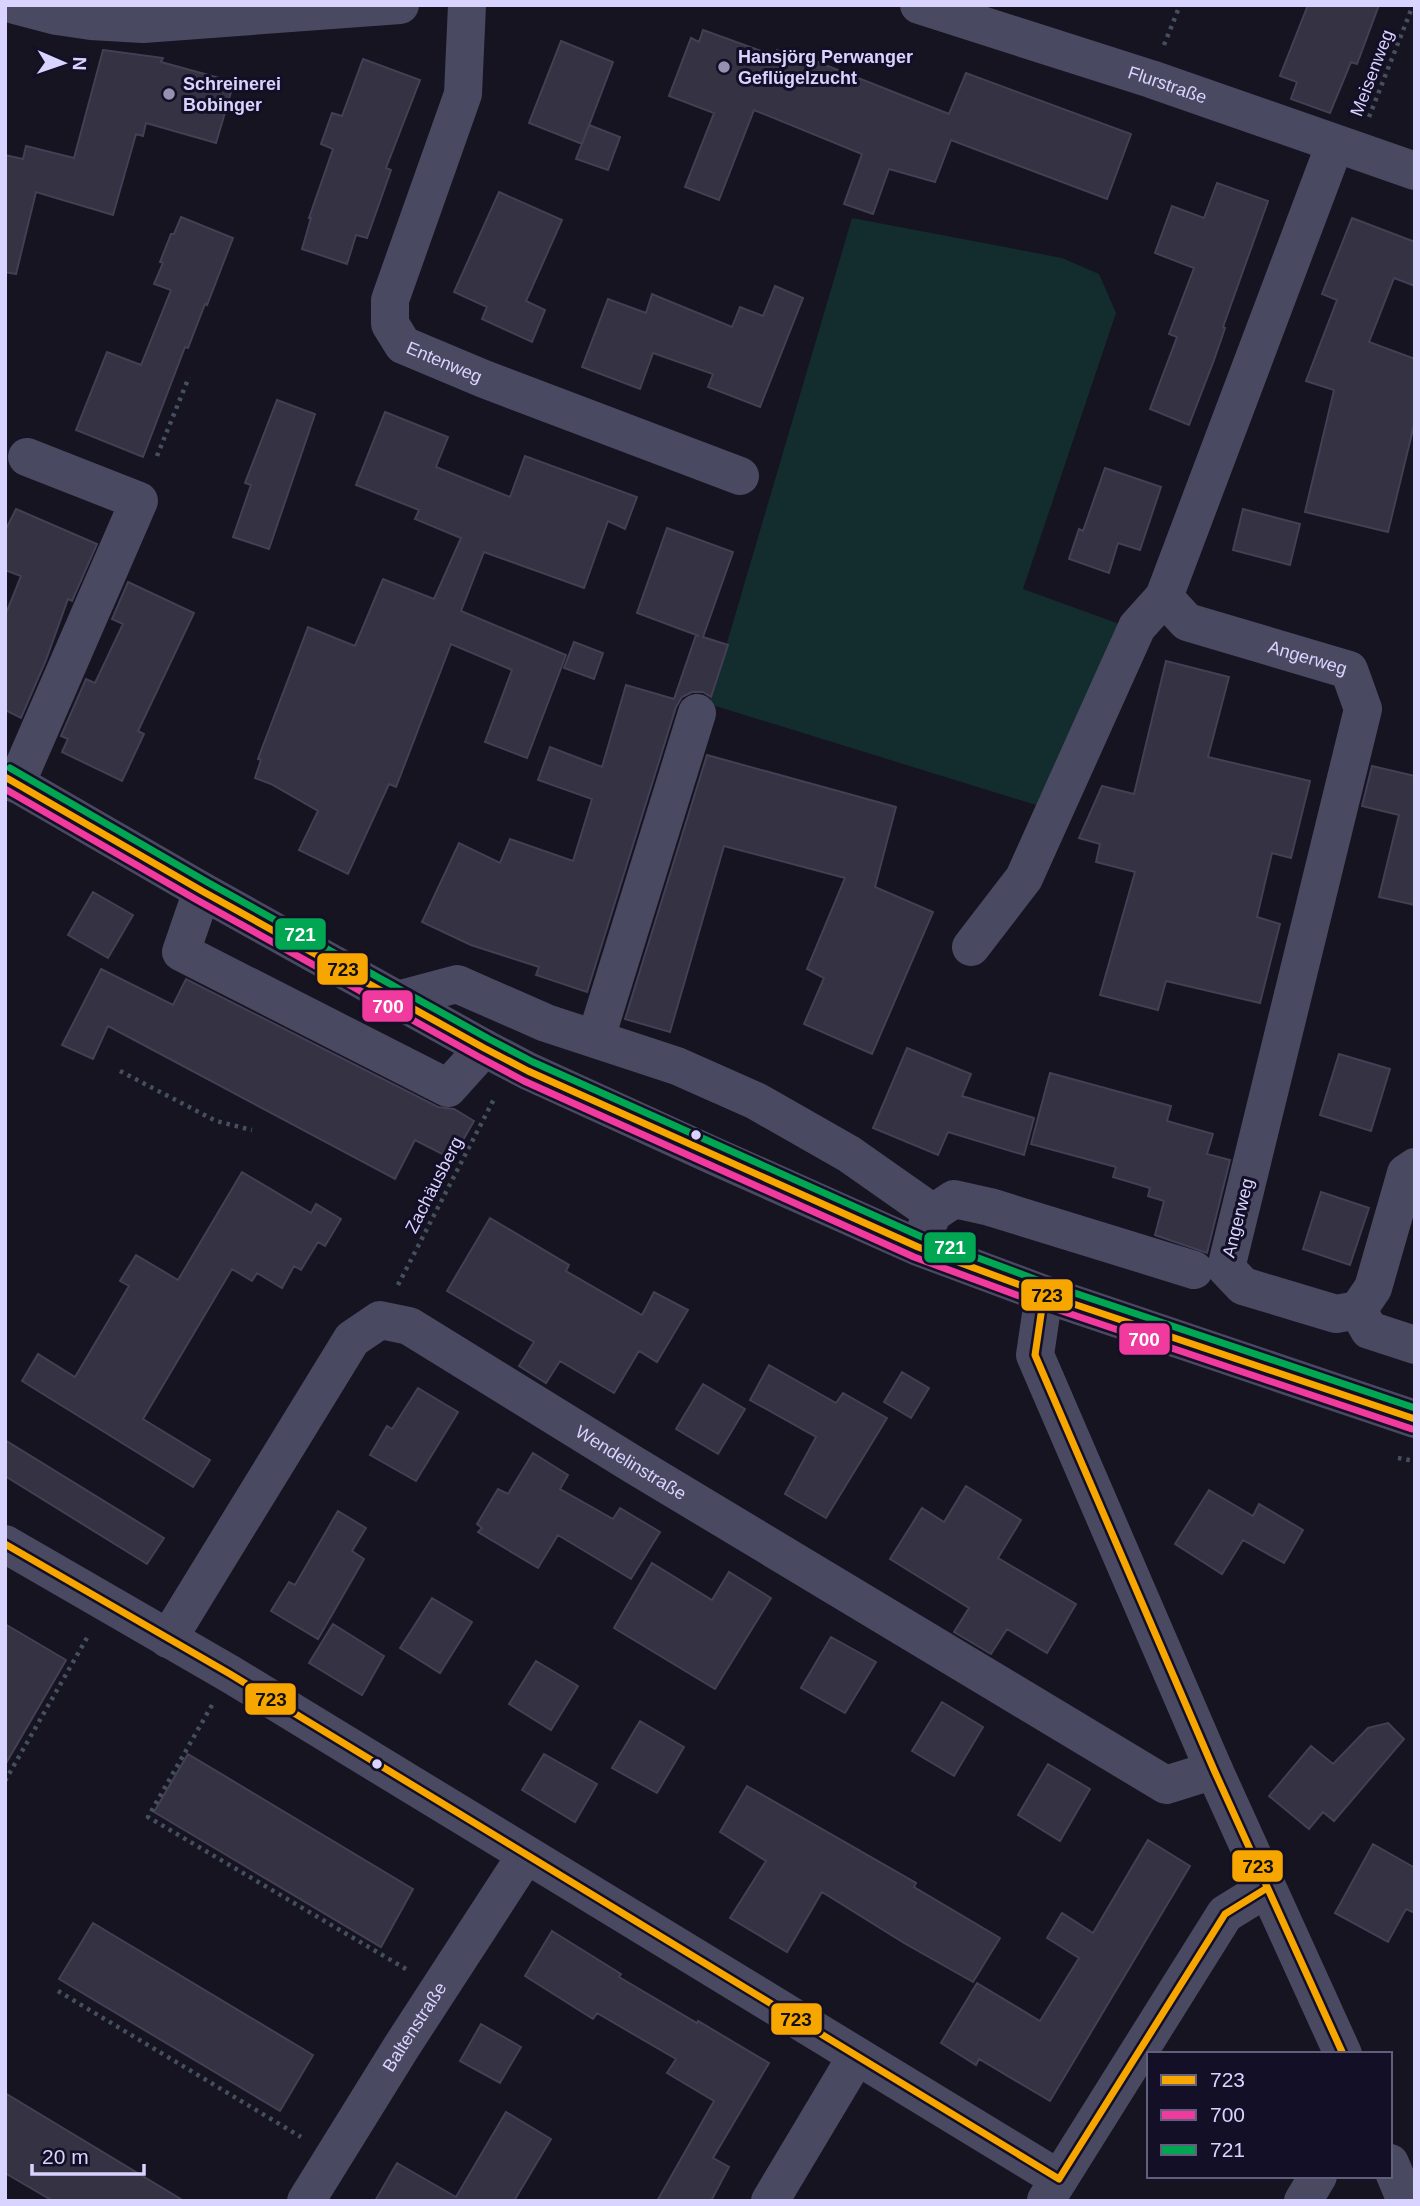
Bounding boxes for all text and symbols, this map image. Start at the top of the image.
street label: Meisenweg [1346,27,1398,119]
north arrow [28,28,98,98]
place label: Hansjörg Perwanger Geflügelzucht [738,47,913,88]
text: N [69,56,90,71]
marker: Hansjörg Perwanger Geflügelzucht [716,59,732,75]
street label: Flurstraße [1126,62,1210,108]
place label: Schreinerei Bobinger [183,74,281,115]
marker: Schreinerei Bobinger [161,86,177,102]
street label: Entenweg [403,338,485,387]
street label: Angerweg [1266,637,1349,679]
line badge: 721 [274,917,327,951]
text: 721 [284,924,316,945]
line badge: 723 [316,952,369,986]
text: 723 [327,959,359,980]
line badge: 700 [361,989,414,1023]
text: 700 [372,996,404,1017]
unlabelled marker [689,1128,703,1142]
street label: Zachäusberg [401,1134,467,1236]
street label: Angerweg [1218,1176,1258,1260]
line badge: 721 [923,1231,977,1264]
text: 721 [934,1237,966,1258]
line badge: 723 [1020,1278,1074,1312]
text: 723 [1031,1285,1063,1306]
line badge: 700 [1118,1322,1171,1356]
text: 700 [1128,1329,1160,1350]
street label: Wendelinstraße [572,1421,690,1504]
line badge: 723 [244,1682,297,1716]
text: 723 [255,1689,287,1710]
unlabelled marker [370,1757,384,1771]
line badge: 723 [1231,1849,1284,1883]
text: 723 [1242,1856,1274,1877]
street label: Baltenstraße [379,1979,451,2075]
line badge: 723 [770,2002,823,2036]
text: 723 [780,2009,812,2030]
legend [1147,2052,1392,2178]
text: 723 [1210,2068,1245,2091]
text: 700 [1210,2103,1245,2126]
scale bar [32,2132,144,2176]
text: 721 [1210,2138,1245,2161]
text: 20 m [42,2145,89,2168]

